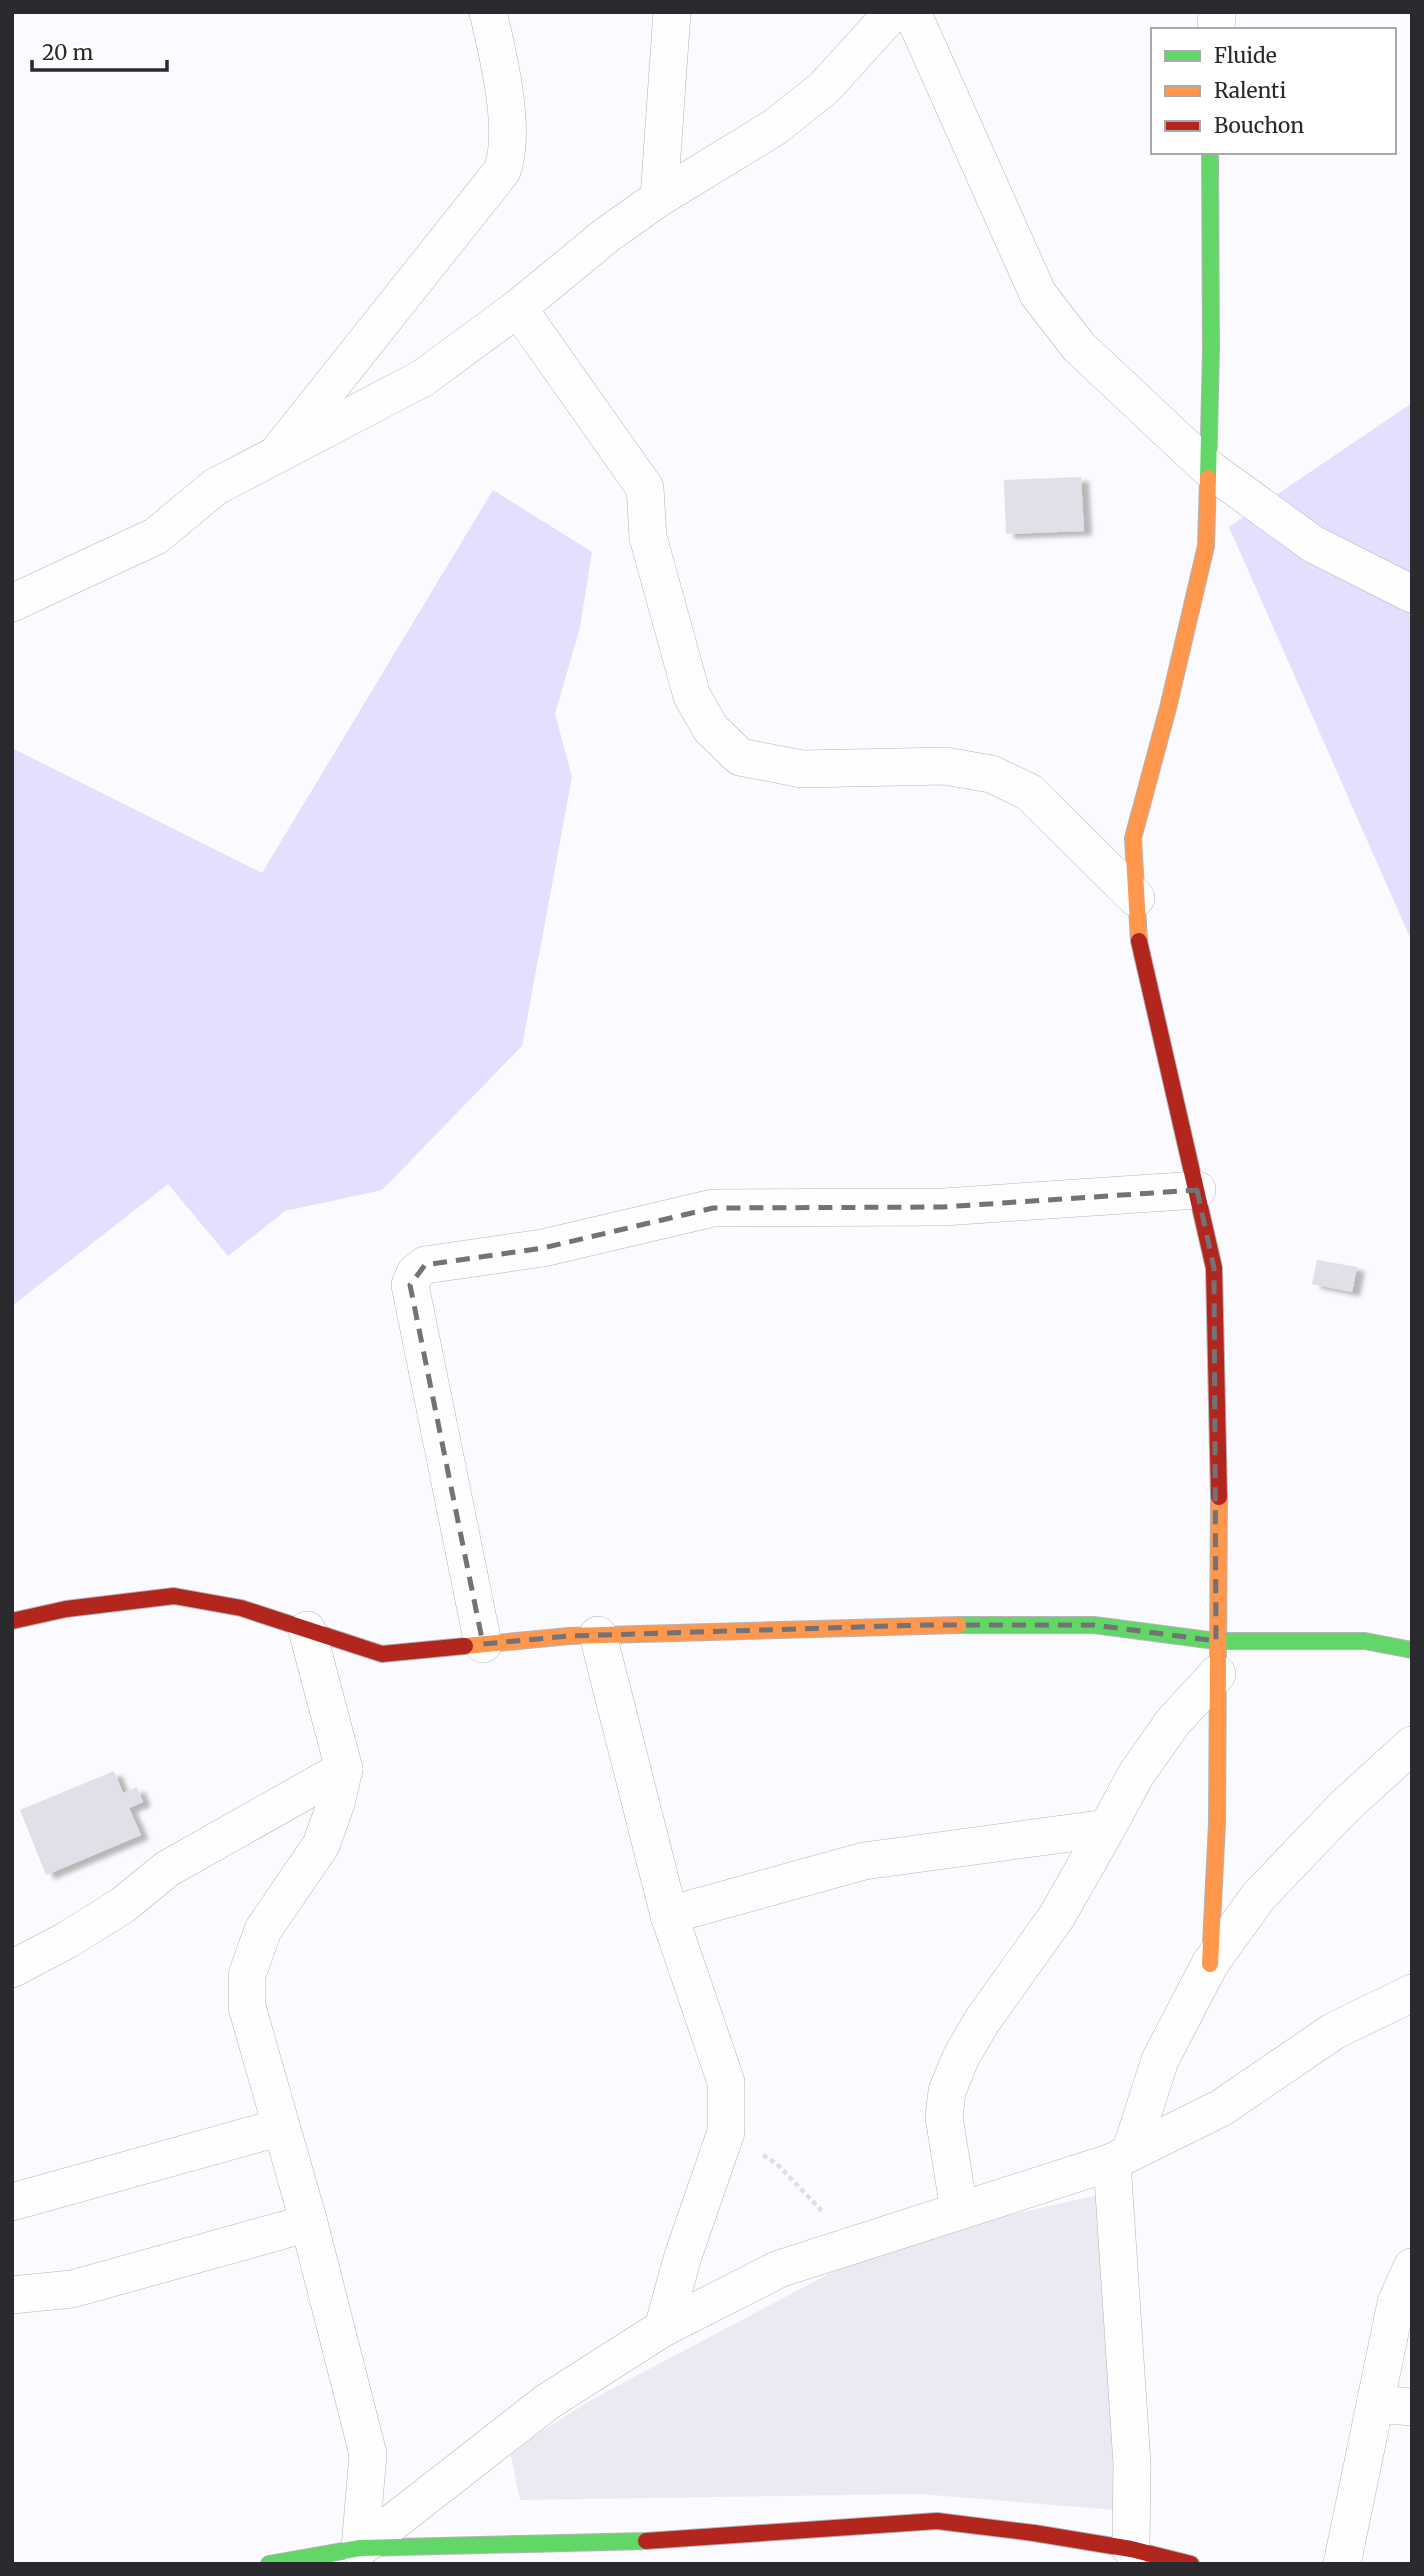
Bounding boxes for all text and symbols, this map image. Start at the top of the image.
scale bar [32,28,166,72]
legend [1151,28,1396,154]
text: 20 m [42,39,94,66]
text: Fluide [1214,42,1277,69]
text: Ralenti [1214,77,1286,104]
text: Bouchon [1214,112,1304,139]

